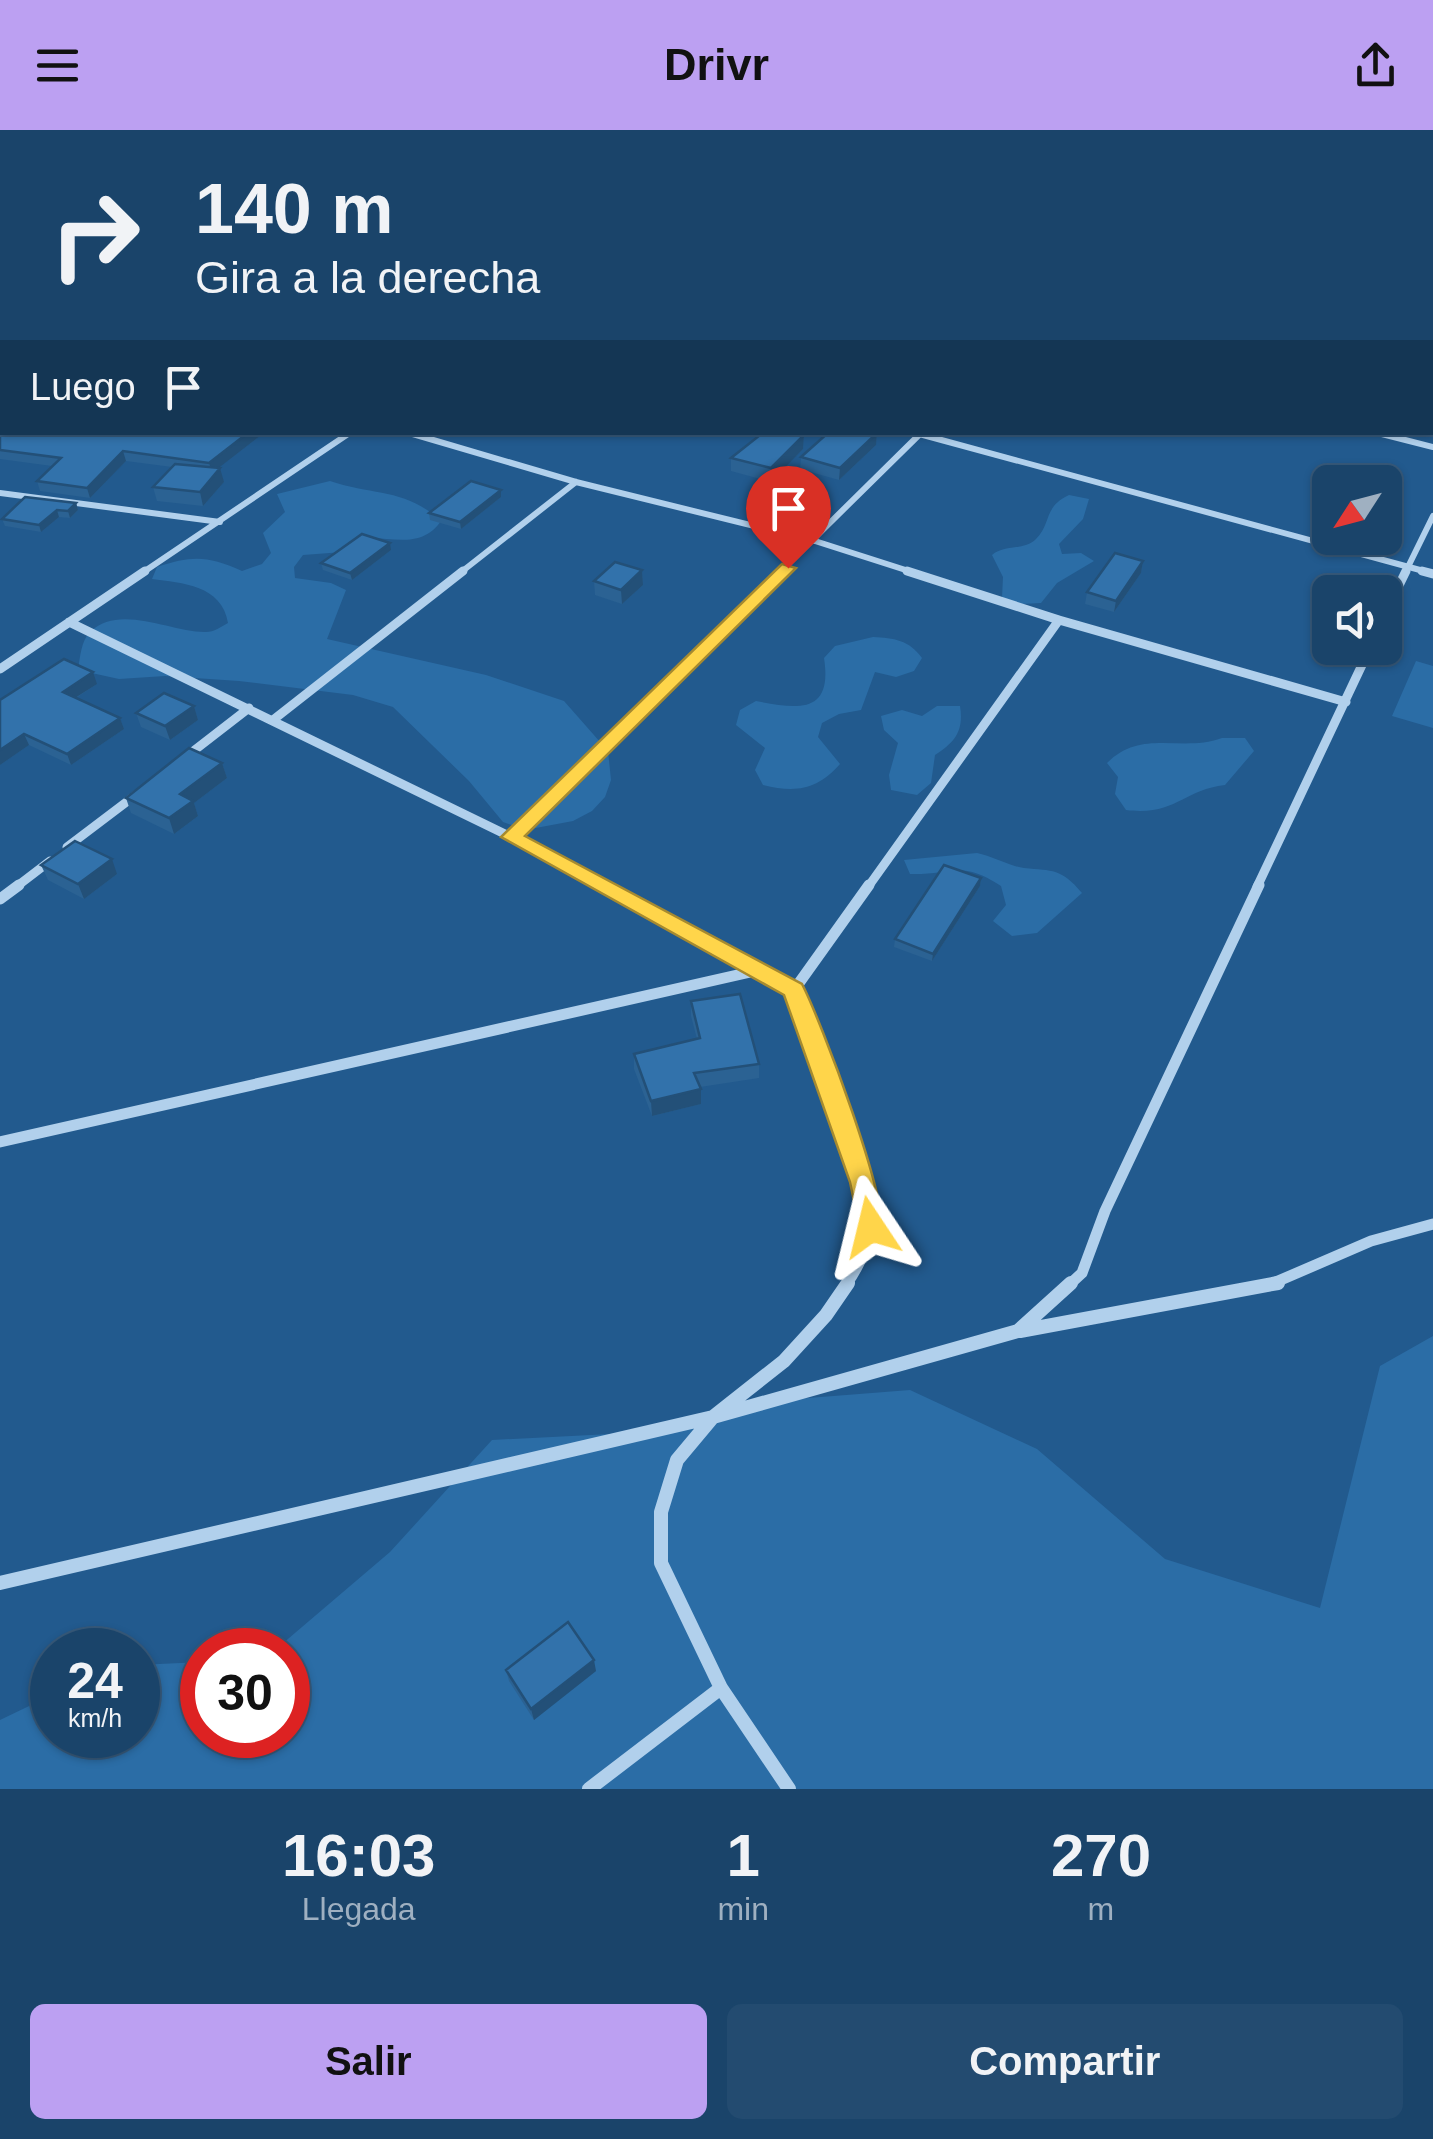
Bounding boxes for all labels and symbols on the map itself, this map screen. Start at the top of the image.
north arrow [1312,465,1402,555]
pin [746,466,831,569]
position arrow [819,1175,923,1279]
speed limit sign: 30 [180,1628,310,1758]

